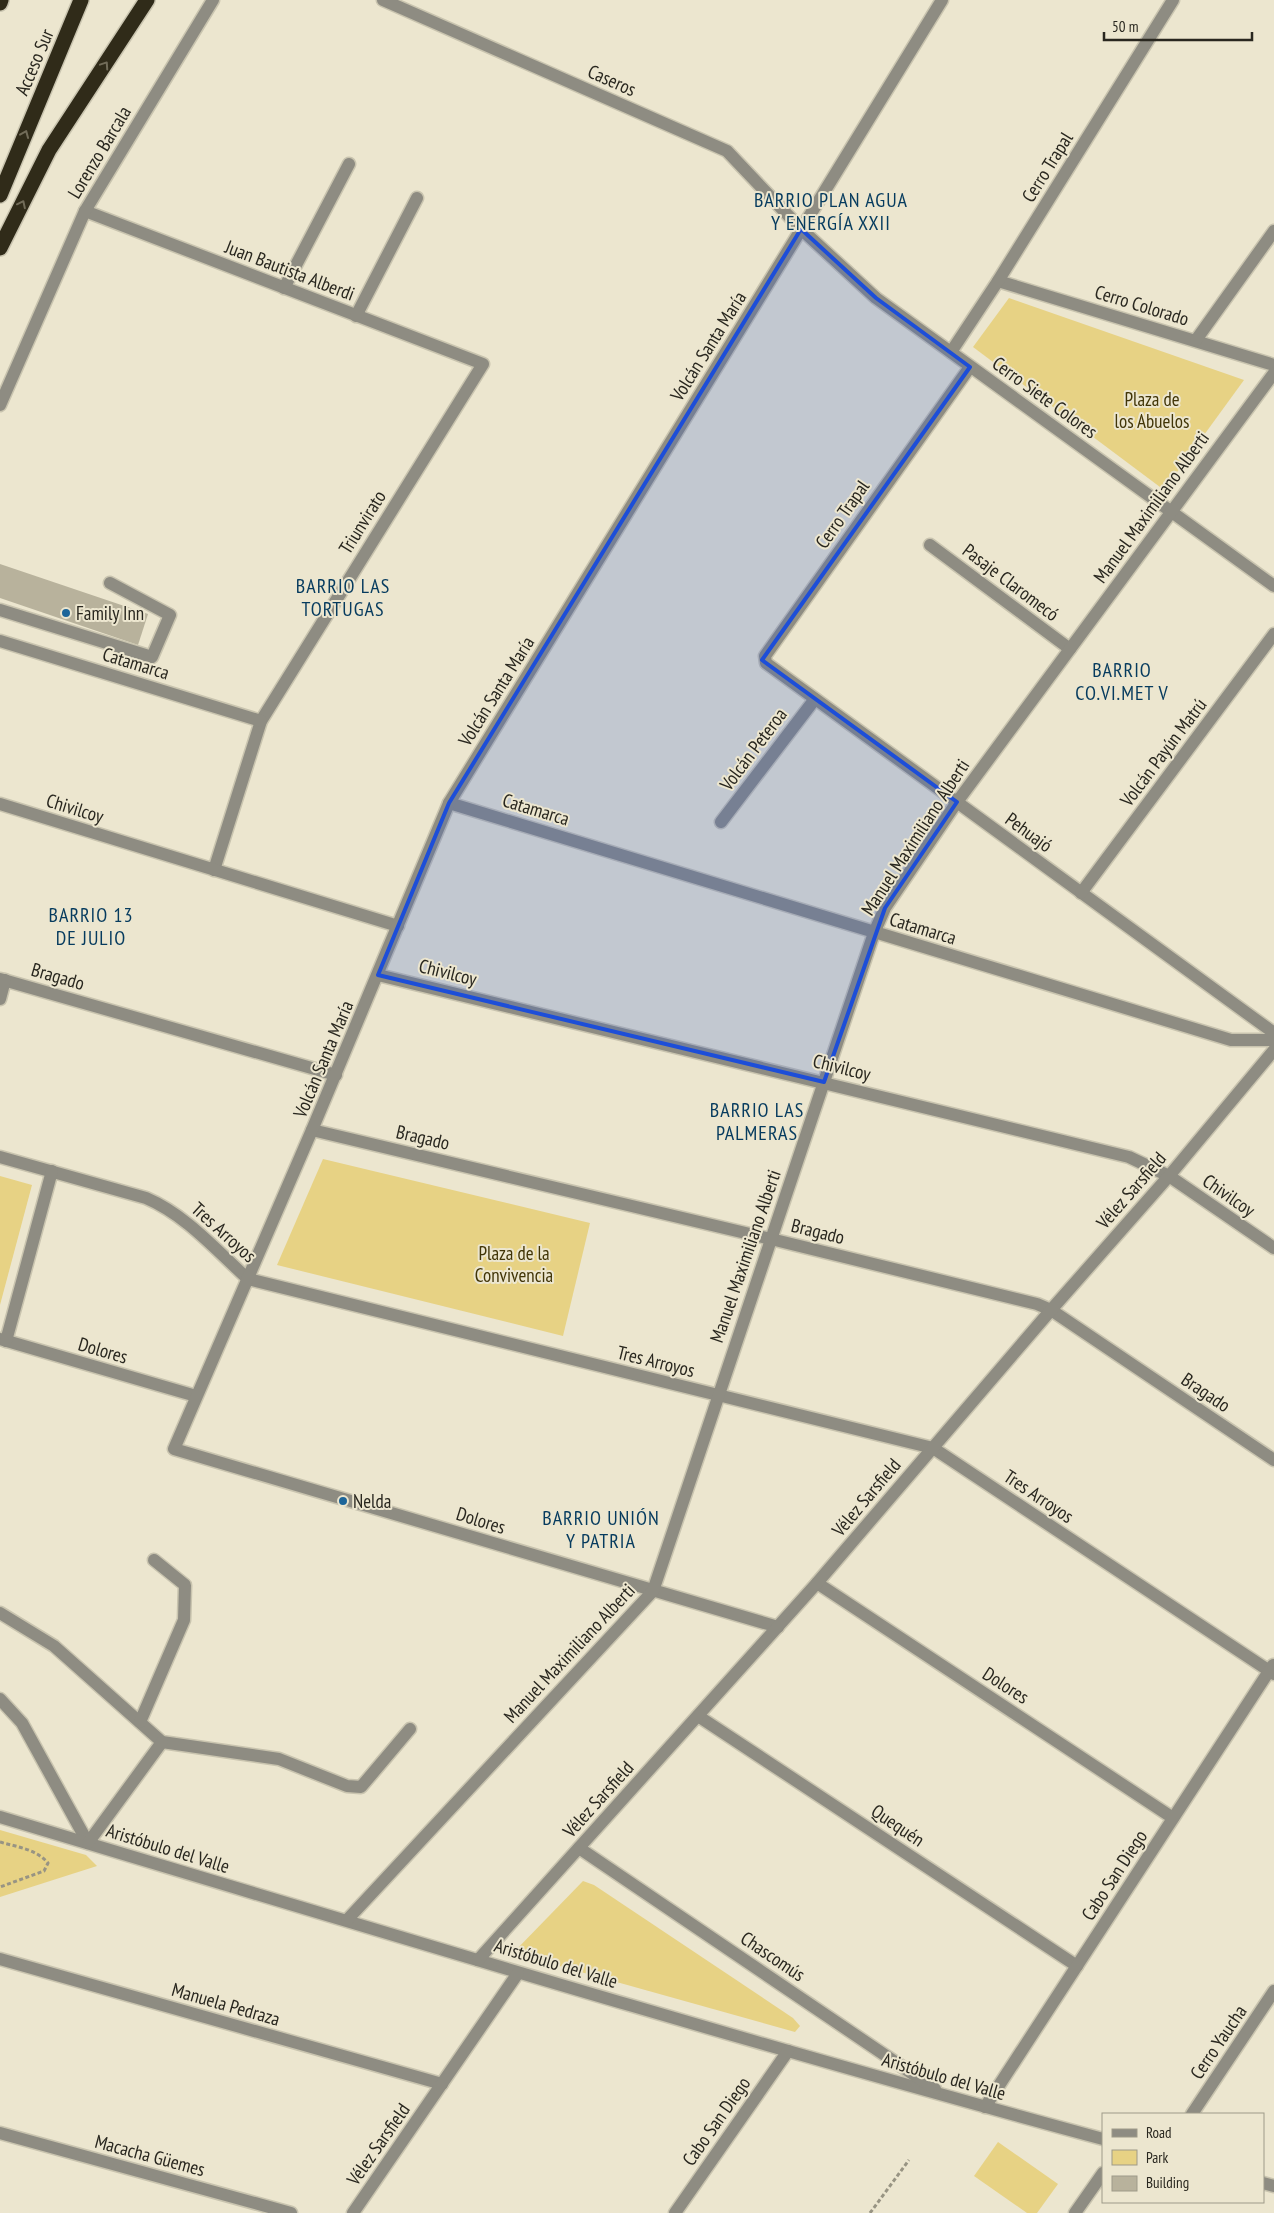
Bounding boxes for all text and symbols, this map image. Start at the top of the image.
scale bar [1104,10,1252,42]
text: 50 m [1112,17,1138,36]
street label: Acceso Sur [9,24,59,99]
street label: Caseros [584,59,640,101]
one-way arrow [99,61,108,71]
street label: Lorenzo Barcala [62,101,136,203]
street label: Cerro Trapal [1016,127,1078,206]
one-way arrow [19,130,30,139]
district label: BARRIO PLAN AGUA Y ENERGÍA XXII [754,187,908,236]
one-way arrow [16,201,26,210]
street label: Juan Bautista Alberdi [221,234,358,306]
street label: Cerro Colorado [1092,279,1192,331]
street label: Volcán Santa María [664,287,751,406]
street label: Cerro Siete Colores [988,351,1102,443]
park label: Plaza de los Abuelos [1115,387,1189,433]
street label: Manuel Maximiliano Alberti [1088,427,1214,587]
street label: Cerro Trapal [810,475,875,553]
street label: Triunvirato [333,486,391,558]
street label: Pasaje Claromecó [958,538,1064,626]
district label: BARRIO LAS TORTUGAS [296,573,390,622]
place label: Family Inn [76,601,144,625]
marker: Family Inn [60,607,72,619]
street label: Volcán Santa María [452,632,539,751]
street label: Catamarca [100,642,172,684]
district label: BARRIO CO.VI.MET V [1075,657,1169,706]
street label: Volcán Payún Matrú [1114,693,1211,812]
street label: Volcán Peteroa [714,703,792,796]
street label: Manuel Maximiliano Alberti [856,754,974,920]
street label: Chivilcoy [43,788,107,828]
street label: Catamarca [500,788,572,830]
street label: Pehuajó [1001,807,1057,857]
district label: BARRIO 13 DE JULIO [49,902,133,951]
street label: Catamarca [887,907,959,949]
street label: Chivilcoy [417,953,480,991]
street label: Bragado [29,957,87,995]
street label: Volcán Santa María [287,997,358,1122]
street label: Chivilcoy [811,1048,874,1086]
district label: BARRIO LAS PALMERAS [710,1097,804,1146]
street label: Bragado [394,1119,452,1155]
street label: Vélez Sarsfield [1090,1146,1171,1234]
street label: Manuel Maximiliano Alberti [704,1166,786,1346]
street label: Chivilcoy [1198,1168,1261,1222]
street label: Tres Arroyos [187,1197,261,1267]
street label: Bragado [789,1213,847,1249]
park label: Plaza de la Convivencia [475,1241,553,1287]
street label: Dolores [76,1332,130,1368]
street label: Tres Arroyos [615,1340,697,1382]
street label: Bragado [1177,1367,1235,1417]
street label: Vélez Sarsfield [826,1453,906,1542]
street label: Tres Arroyos [1000,1464,1078,1528]
place label: Nelda [353,1489,391,1513]
marker: Nelda [337,1495,349,1507]
street label: Dolores [453,1501,509,1539]
district label: BARRIO UNIÓN Y PATRIA [542,1505,660,1554]
street label: Manuel Maximiliano Alberti [498,1578,640,1728]
street label: Dolores [978,1661,1034,1709]
street label: Vélez Sarsfield [557,1756,639,1843]
street label: Quequén [867,1799,929,1851]
street label: Aristóbulo del Valle [103,1818,233,1878]
street label: Cabo San Diego [1076,1825,1152,1925]
street label: Chascomús [736,1926,810,1986]
street label: Aristóbulo del Valle [491,1933,621,1993]
street label: Manuela Pedraza [169,1977,283,2031]
street label: Cerro Yaucha [1184,2000,1252,2084]
street label: Aristóbulo del Valle [879,2047,1009,2105]
street label: Cabo San Diego [677,2072,755,2170]
street label: Vélez Sarsfield [341,2098,415,2190]
legend [1102,2113,1264,2203]
text: Road [1146,2123,1172,2142]
street label: Macacha Güemes [92,2129,208,2181]
text: Park [1146,2148,1168,2167]
text: Building [1146,2173,1189,2192]

